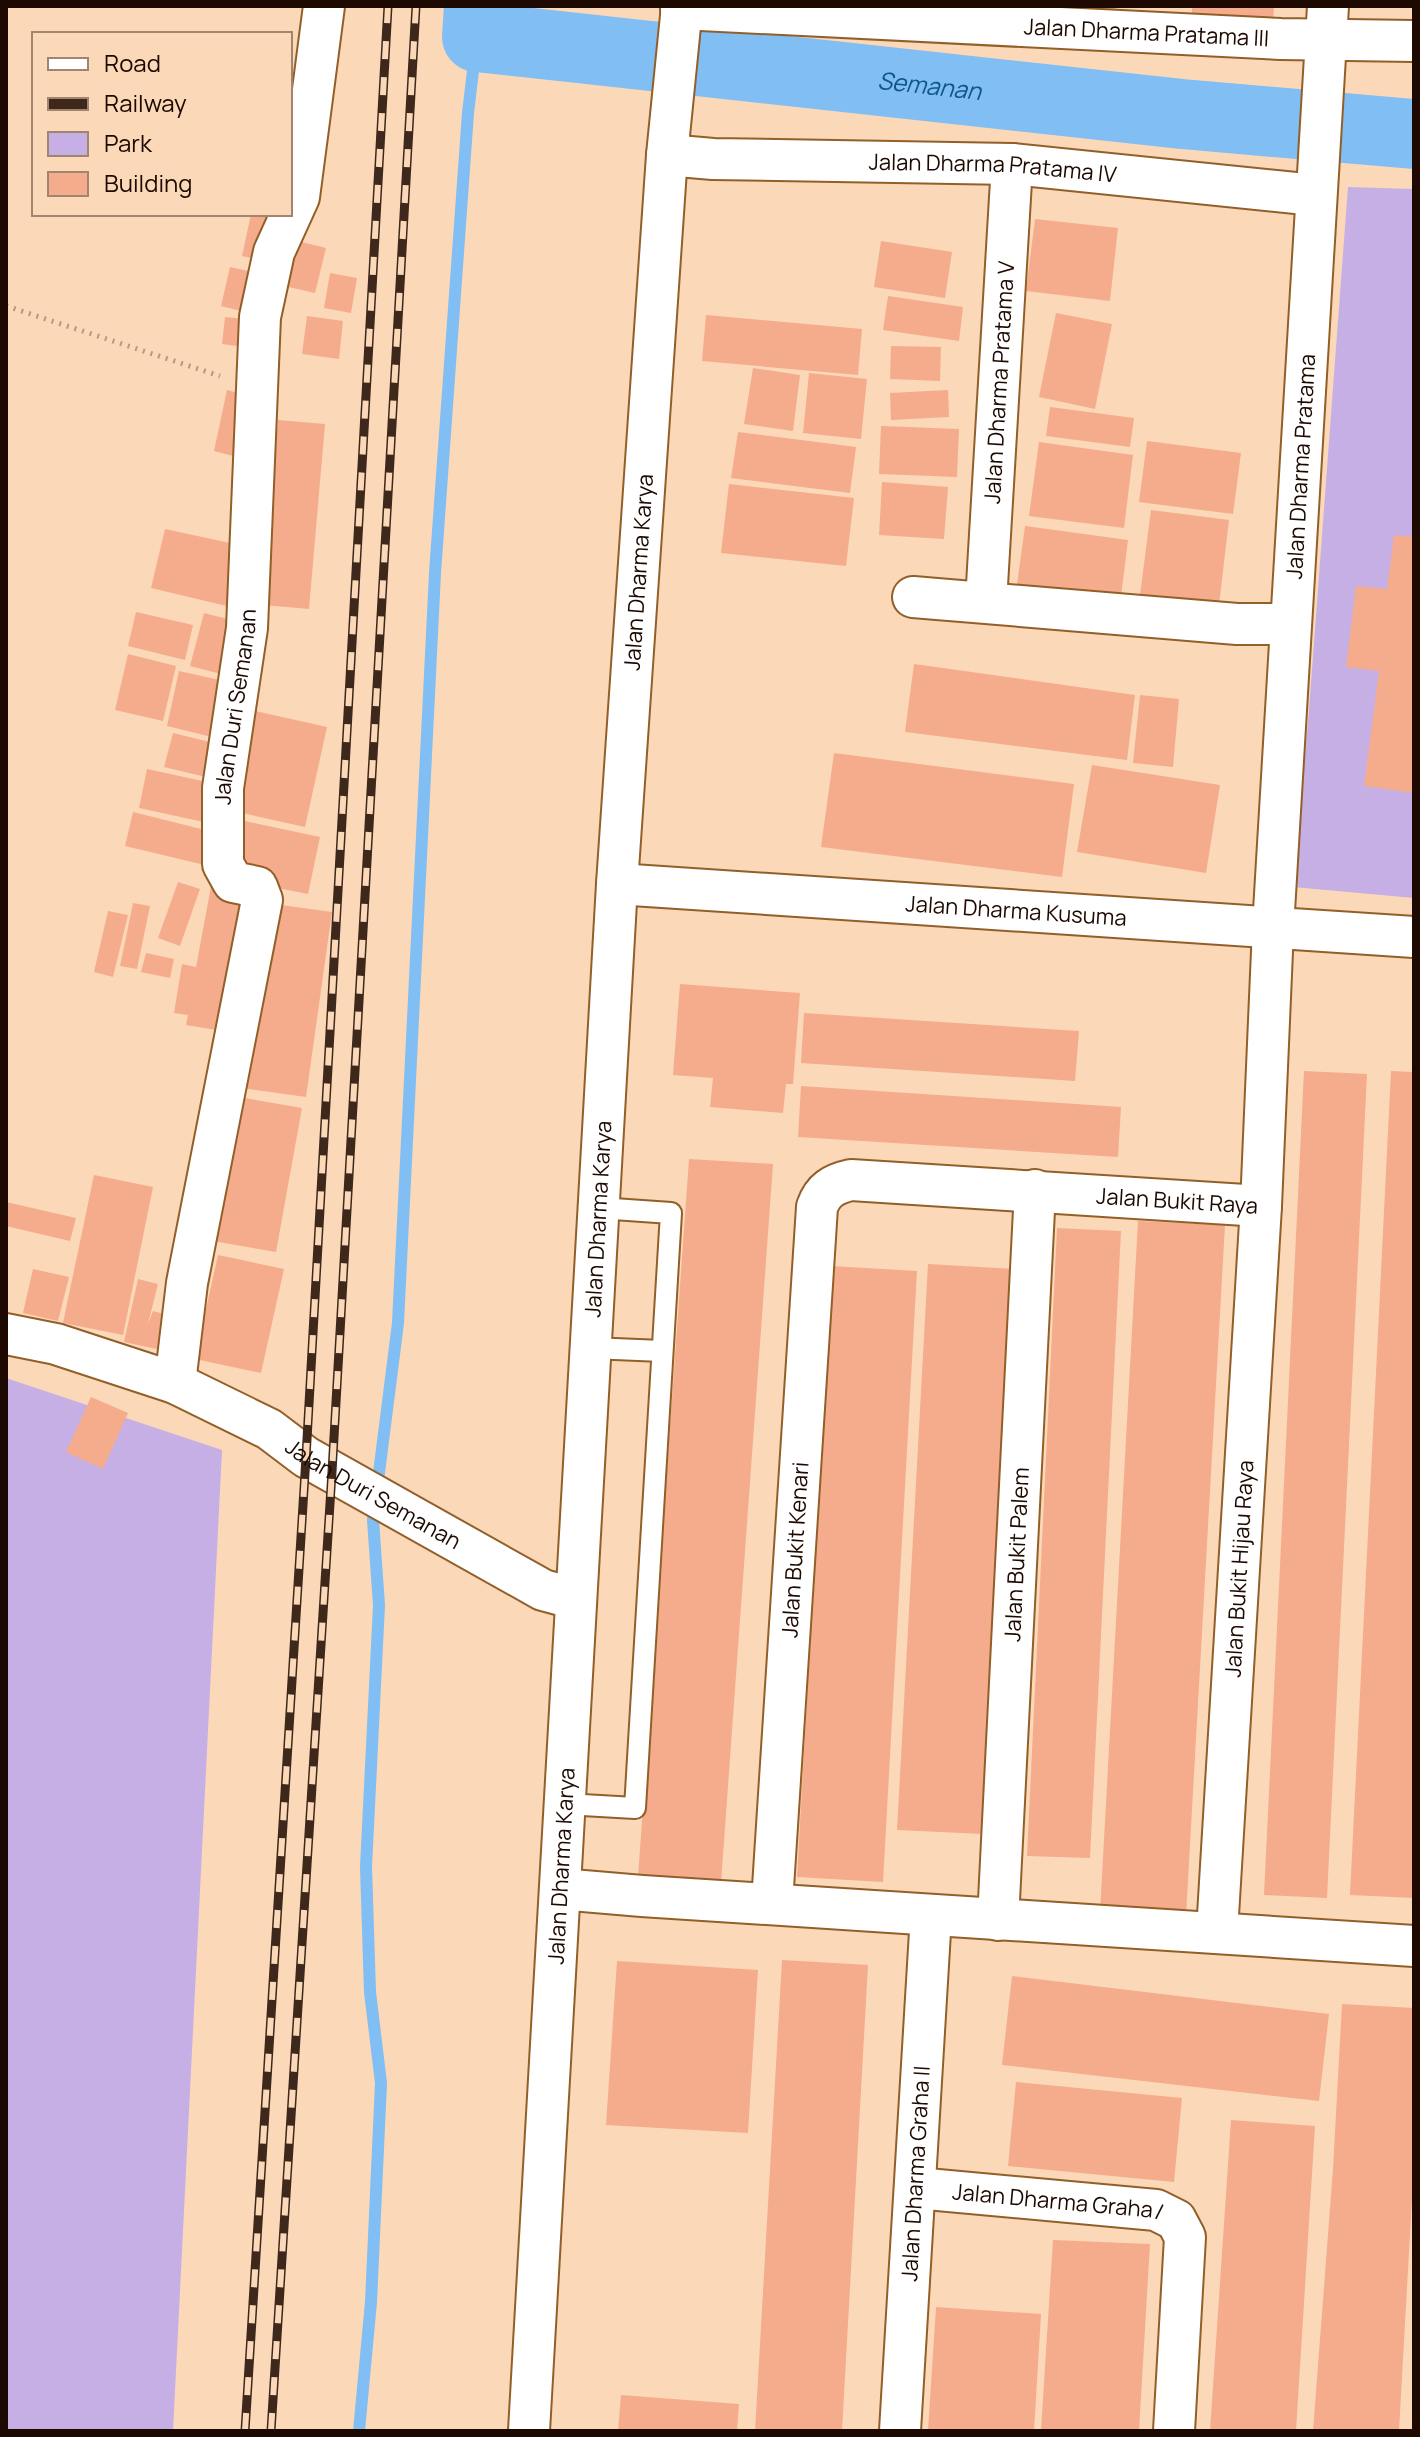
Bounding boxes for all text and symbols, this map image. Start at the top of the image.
street label: Jalan Dharma Pratama III [1023,11,1270,53]
legend [32,32,292,216]
text: Road [104,46,161,79]
water label: Semanan [876,63,984,107]
text: Railway [104,86,187,119]
text: Park [104,126,153,159]
street label: Jalan Dharma Pratama IV [868,147,1119,190]
text: Building [104,166,192,199]
street label: Jalan Dharma Pratama V [977,259,1021,505]
street label: Jalan Dharma Pratama [1279,353,1322,580]
street label: Jalan Dharma Karya [617,473,660,672]
street label: Jalan Duri Semanan [208,608,263,805]
street label: Jalan Dharma Kusuma [905,888,1128,933]
street label: Jalan Dharma Karya [577,1120,619,1318]
street label: Jalan Bukit Raya [1095,1181,1259,1221]
street label: Jalan Duri Semanan [279,1432,467,1556]
street label: Jalan Bukit Hijau Raya [1217,1459,1261,1678]
street label: Jalan Bukit Kenari [774,1461,815,1639]
street label: Jalan Bukit Palem [997,1467,1036,1642]
street label: Jalan Dharma Karya [541,1767,582,1965]
street label: Jalan Dharma Graha II [894,2065,937,2282]
street label: Jalan Dharma Graha I [951,2176,1168,2226]

